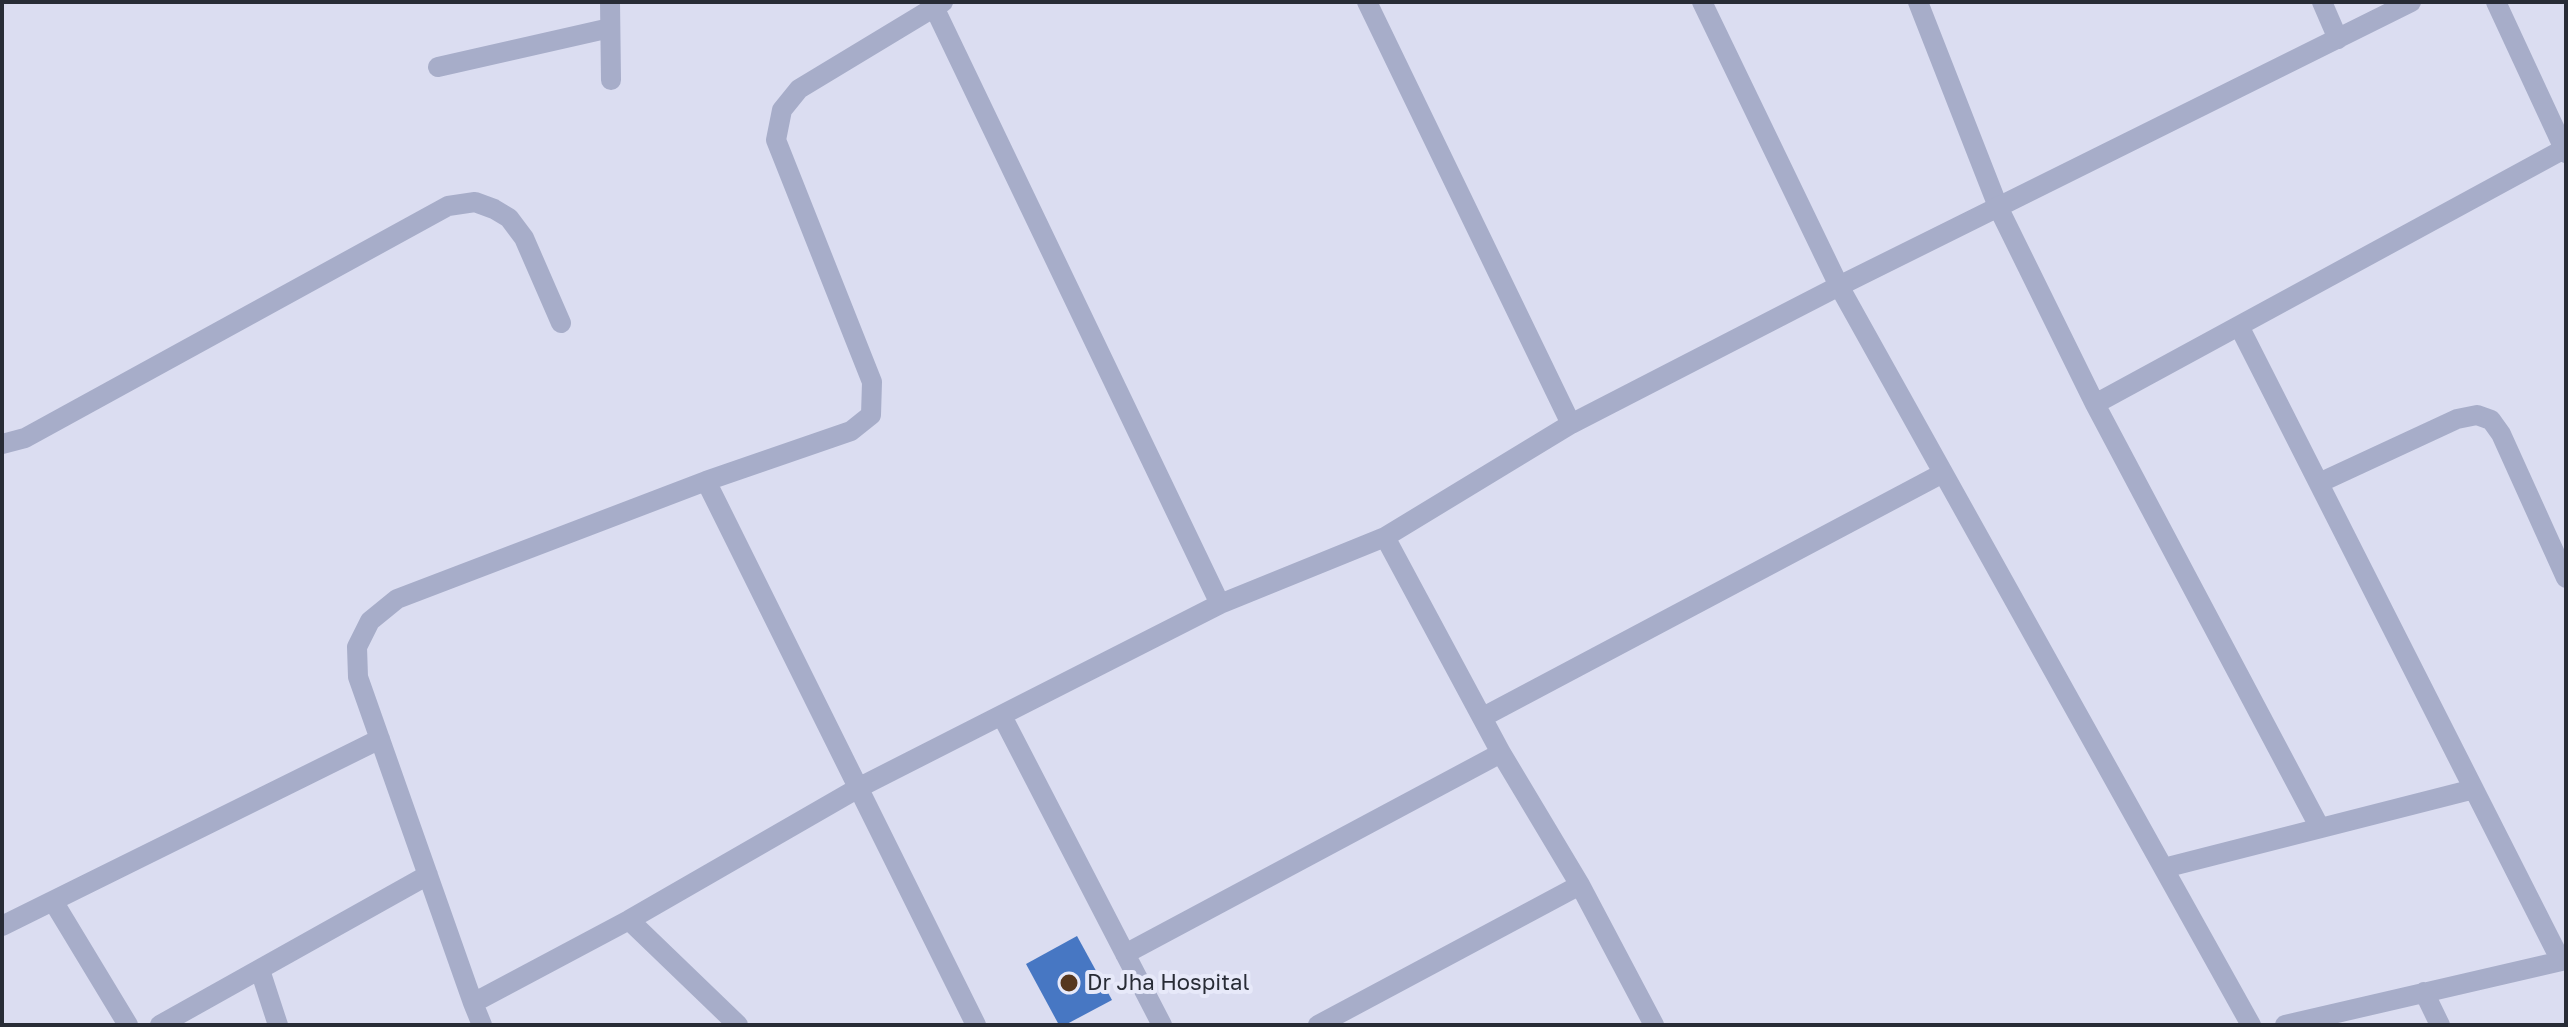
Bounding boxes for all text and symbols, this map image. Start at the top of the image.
place label: Dr Jha Hospital [1087,970,1249,996]
marker: Dr Jha Hospital [1058,972,1080,994]

